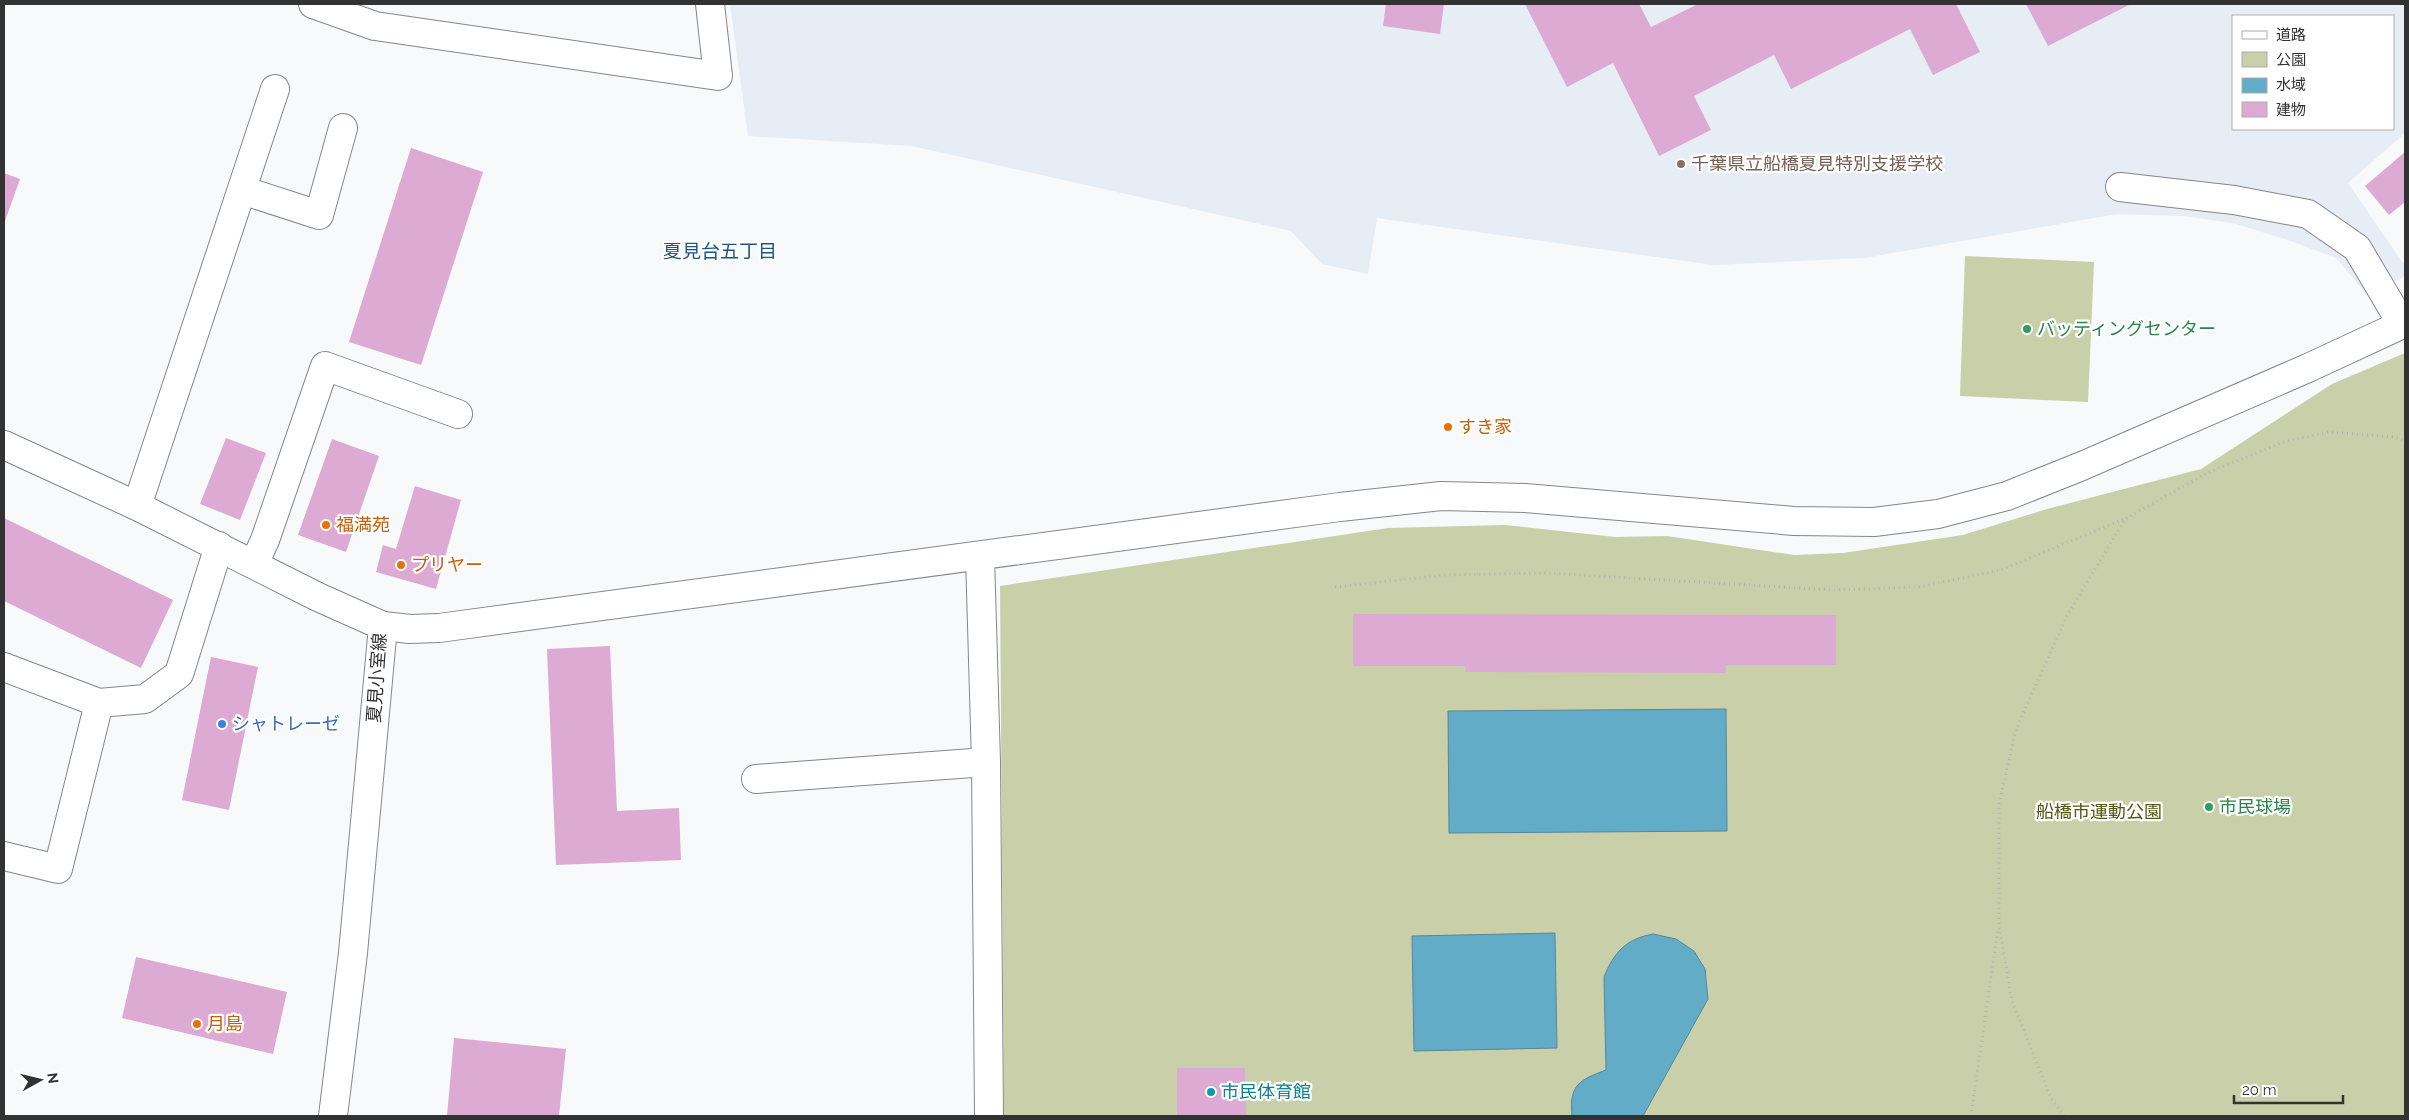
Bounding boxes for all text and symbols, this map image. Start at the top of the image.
legend [2232,15,2394,130]
text: 道路 [2276,26,2306,44]
text: 公園 [2276,51,2306,69]
text: 水域 [2276,76,2306,94]
text: 建物 [2276,101,2306,119]
place label: 千葉県立船橋夏見特別支援学校 [1691,153,1943,174]
marker: 千葉県立船橋夏見特別支援学校 [1675,158,1687,170]
district label: 夏見台五丁目 [663,240,777,262]
place label: バッティングセンター [2037,318,2216,339]
marker: バッティングセンター [2021,323,2033,335]
place label: すき家 [1458,416,1512,437]
marker: すき家 [1442,421,1454,433]
place label: 福満苑 [336,514,390,535]
marker: 福満苑 [320,519,332,531]
place label: プリヤー [411,554,483,575]
marker: プリヤー [395,559,407,571]
street label: 夏見小室線 [363,632,390,724]
place label: シャトレーゼ [232,713,340,734]
marker: シャトレーゼ [216,718,228,730]
place label: 市民球場 [2219,796,2291,817]
park label: 船橋市運動公園 [2036,801,2162,822]
marker: 市民球場 [2203,801,2215,813]
place label: 月島 [207,1013,243,1034]
marker: 月島 [191,1018,203,1030]
north arrow [15,1055,65,1105]
text: N [44,1072,62,1085]
scale bar [2234,1072,2343,1104]
place label: 市民体育館 [1221,1081,1311,1102]
text: 20 m [2242,1081,2277,1099]
marker: 市民体育館 [1205,1086,1217,1098]

